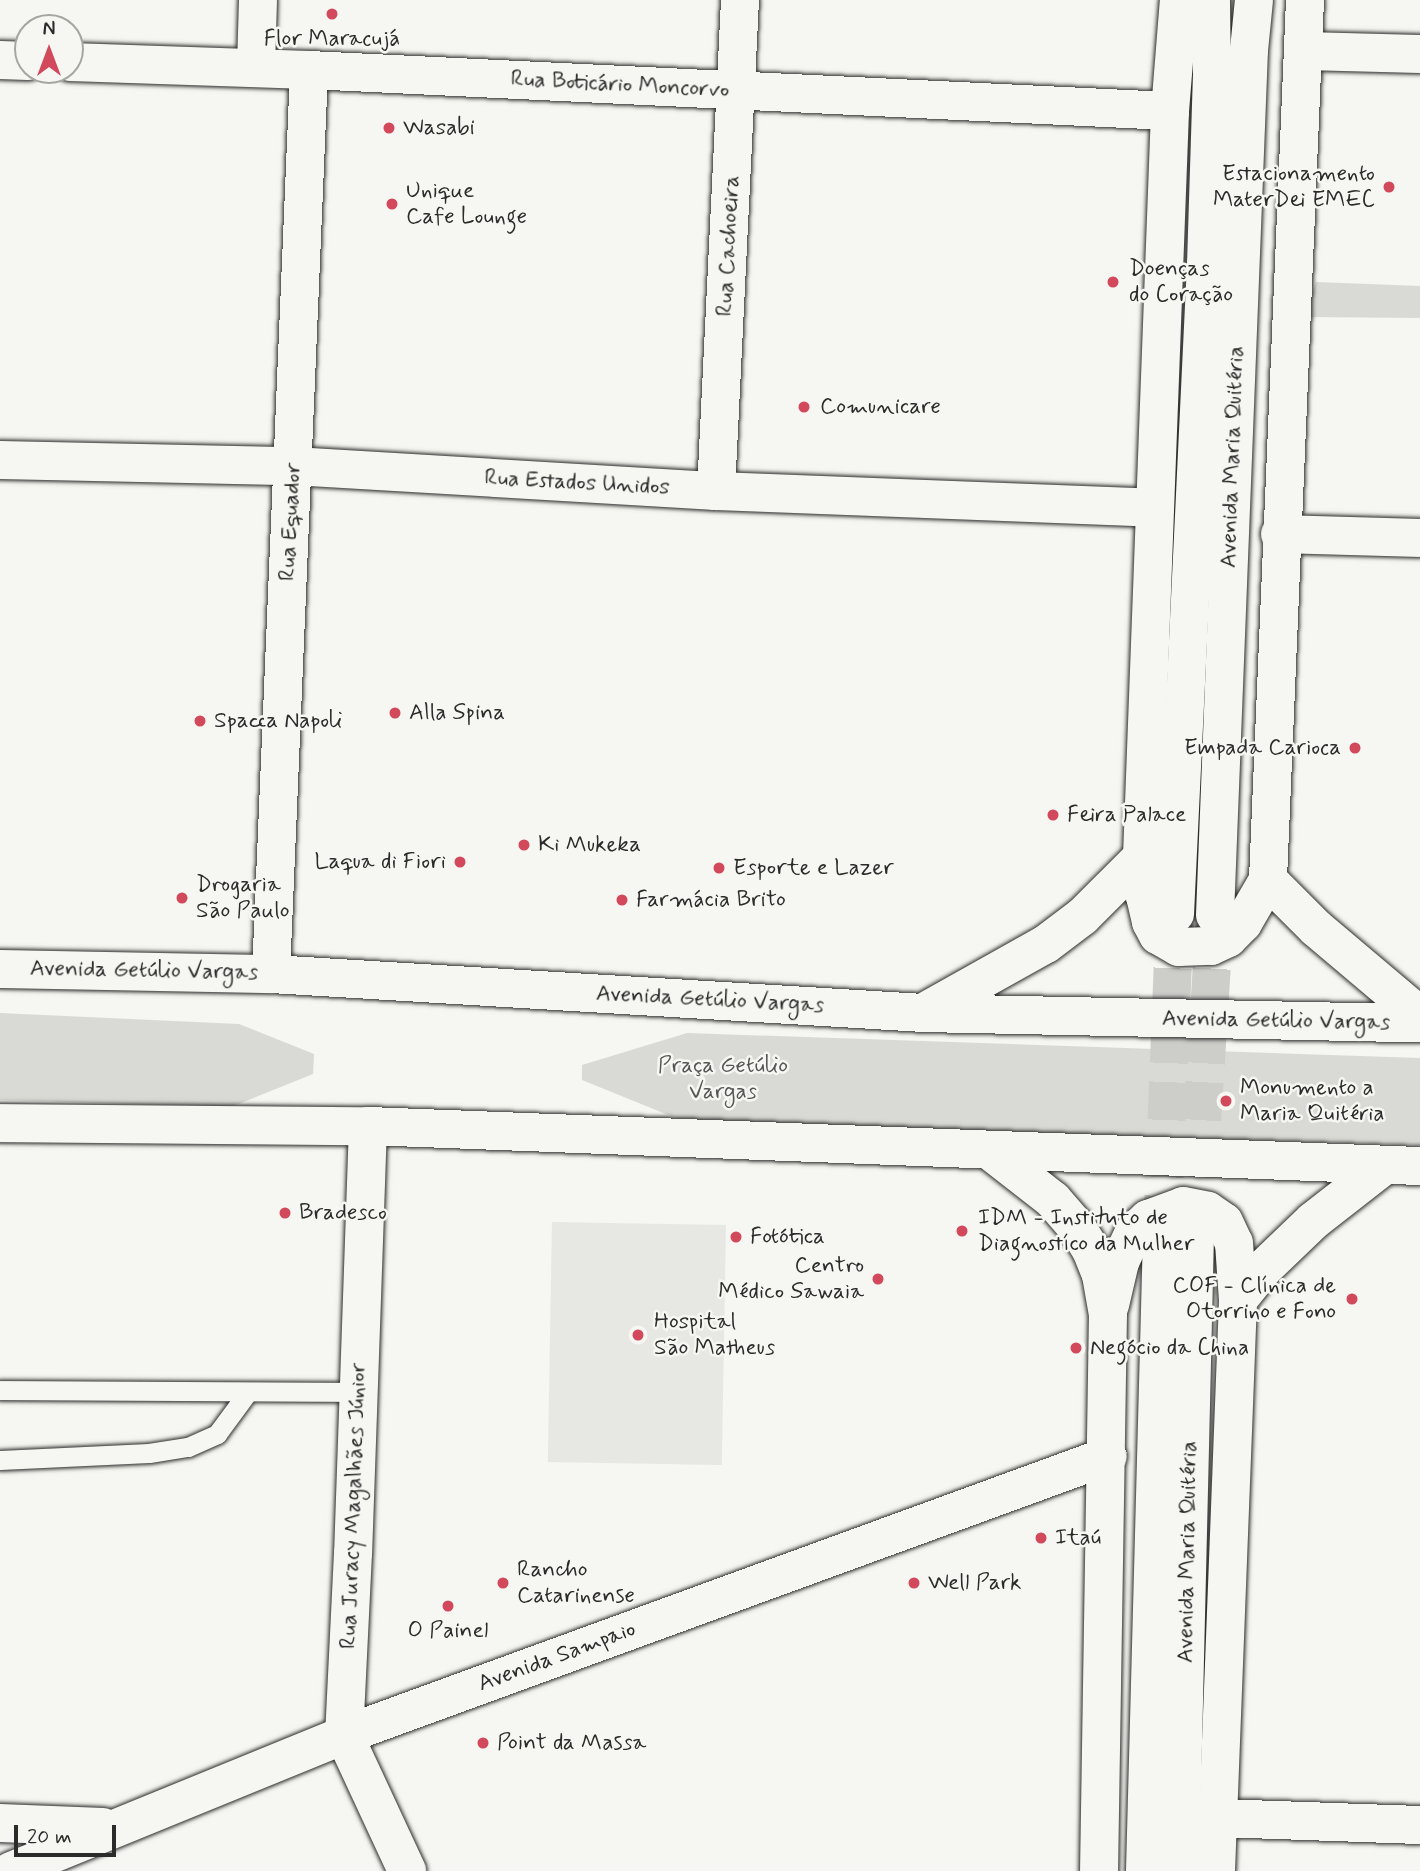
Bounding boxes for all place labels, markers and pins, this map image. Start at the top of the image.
marker: Flor Maracujá [324,6,340,22]
place label: Flor Maracujá [264,25,400,53]
place label: Wasabi [403,114,475,142]
marker: Wasabi [381,120,397,136]
place label: Estacionamento MaterDei EMEC [1213,160,1375,214]
place label: Unique Cafe Lounge [406,177,528,231]
marker: Estacionamento MaterDei EMEC [1381,179,1397,195]
marker: Unique Cafe Lounge [384,196,400,212]
place label: Doenças do Coração [1129,255,1233,309]
marker: Doenças do Coração [1103,272,1123,292]
place label: Comunicare [820,393,941,421]
marker: Comunicare [794,397,814,417]
place label: Alla Spina [409,699,509,727]
marker: Alla Spina [387,705,403,721]
place label: Spacca Napoli [214,707,344,735]
marker: Spacca Napoli [192,713,208,729]
place label: Empada Carioca [1184,734,1341,762]
marker: Empada Carioca [1347,740,1363,756]
place label: Feira Palace [1067,801,1184,829]
marker: Feira Palace [1045,807,1061,823]
place label: Ki Mukeka [538,831,645,859]
marker: Ki Mukeka [516,837,532,853]
place label: Laqua di Fiori [316,848,446,876]
marker: Laqua di Fiori [452,854,468,870]
place label: Esporte e Lazer [733,854,894,882]
marker: Esporte e Lazer [711,860,727,876]
place label: Drogaria São Paulo [196,871,284,925]
place label: Farmácia Brito [636,886,785,914]
marker: Drogaria São Paulo [174,890,190,906]
marker: Farmácia Brito [614,892,630,908]
place label: Monumento a Maria Quitéria [1240,1074,1385,1128]
marker: Monumento a Maria Quitéria [1218,1093,1234,1109]
place label: Bradesco [299,1199,387,1227]
place label: IDM - Instituto de Diagnostíco da Mulher [978,1204,1189,1258]
marker: Bradesco [277,1205,293,1221]
marker: IDM - Instituto de Diagnostíco da Mulher [952,1221,972,1241]
place label: Fotótica [750,1223,825,1251]
marker: Fotótica [728,1229,744,1245]
place label: Centro Médico Sawaia [723,1252,864,1306]
marker: Centro Médico Sawaia [870,1271,886,1287]
place label: COF - Clínica de Otorrino e Fono [1173,1272,1336,1326]
marker: COF - Clínica de Otorrino e Fono [1342,1289,1362,1309]
place label: Hospital São Matheus [654,1308,776,1362]
marker: Hospital São Matheus [628,1325,648,1345]
place label: Negócio da China [1090,1334,1257,1362]
marker: Negócio da China [1068,1340,1084,1356]
place label: Itaú [1055,1524,1101,1552]
marker: Itaú [1033,1530,1049,1546]
place label: Rancho Catarinense [517,1556,635,1610]
place label: Well Park [928,1569,1021,1597]
marker: Rancho Catarinense [495,1575,511,1591]
marker: Well Park [906,1575,922,1591]
marker: O Painel [440,1598,456,1614]
place label: O Painel [408,1617,488,1645]
place label: Point da Massa [497,1729,643,1757]
marker: Point da Massa [475,1735,491,1751]

